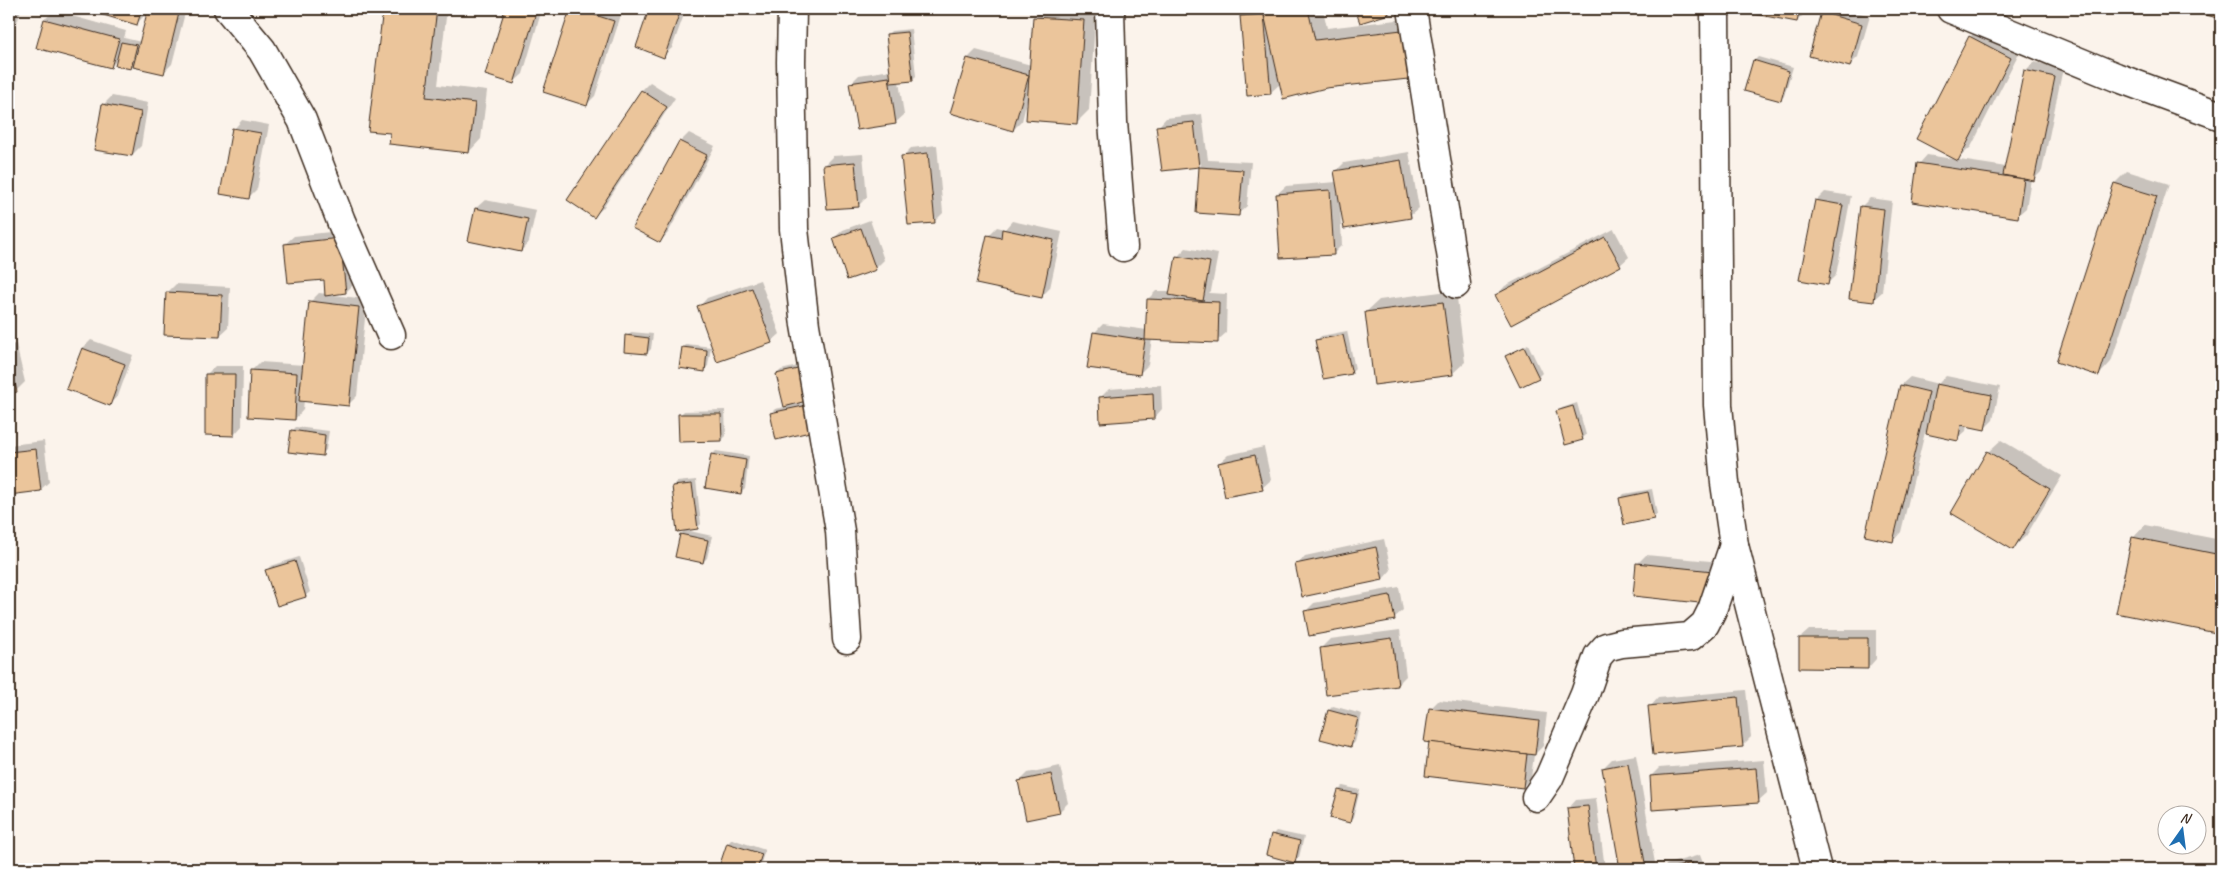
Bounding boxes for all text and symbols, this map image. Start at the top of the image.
north arrow [2158,806,2208,856]
text: N [2179,809,2194,828]

